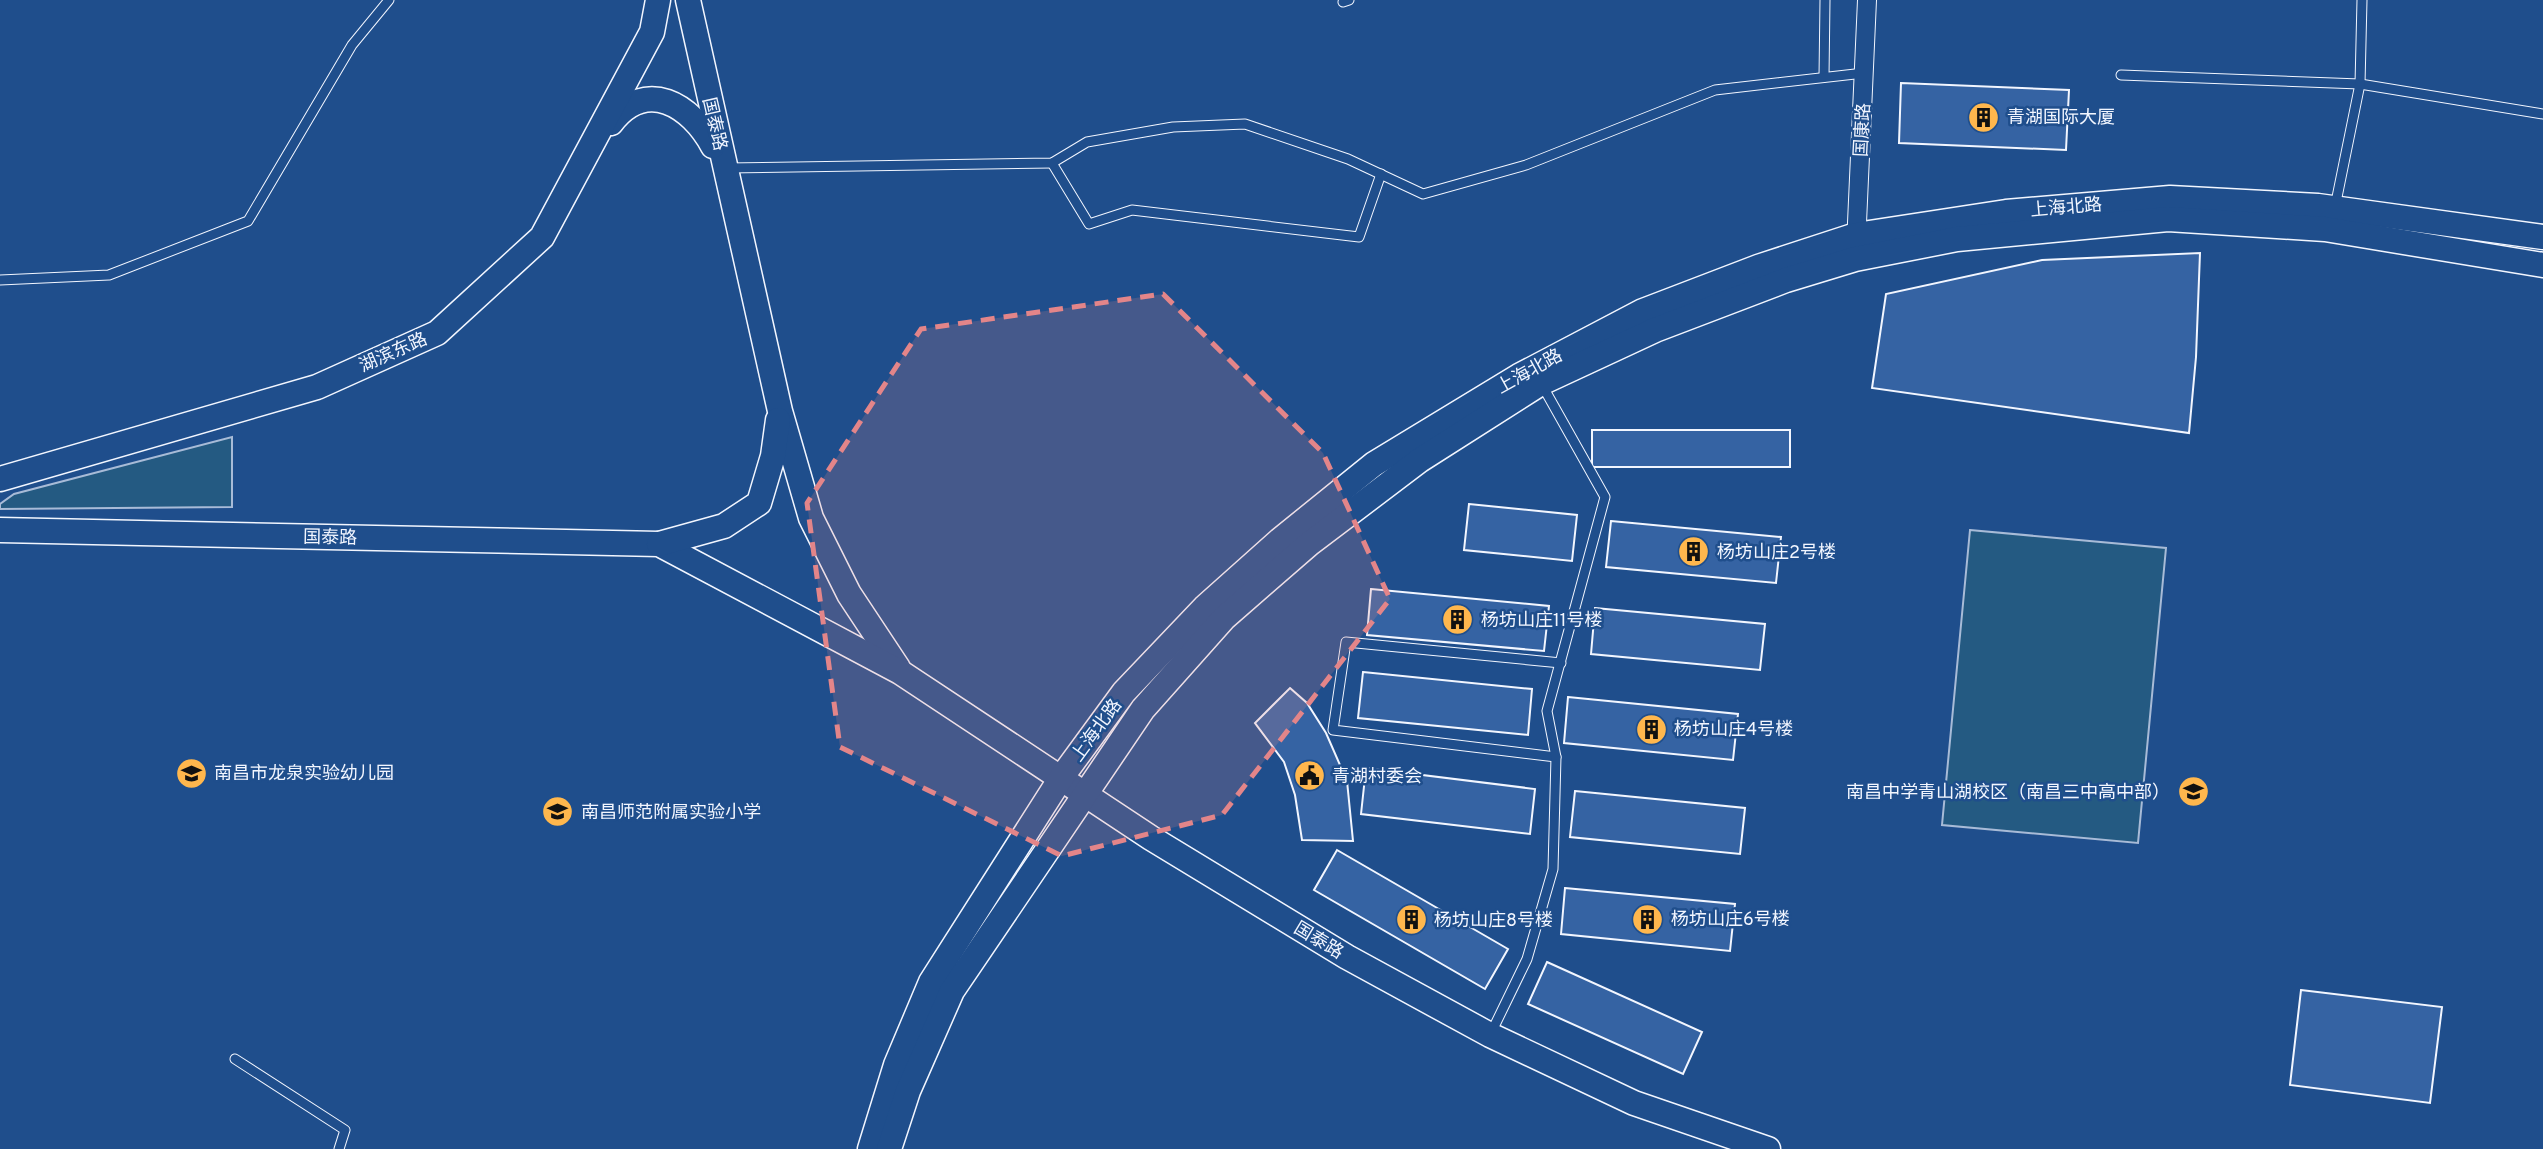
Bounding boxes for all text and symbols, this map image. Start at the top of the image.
street label: 国泰路 [696,95,731,153]
building icon: 青湖国际大厦 [1967,100,2001,134]
street label: 国康路 [1851,103,1876,158]
place label: 青湖国际大厦 [2007,107,2115,130]
street label: 上海北路 [2029,194,2103,223]
street label: 湖滨东路 [356,328,431,379]
street label: 上海北路 [1493,345,1567,400]
street label: 国泰路 [303,527,357,550]
building icon: 杨坊山庄2号楼 [1677,535,1711,569]
place label: 杨坊山庄2号楼 [1717,542,1836,565]
building icon: 杨坊山庄11号楼 [1441,603,1475,637]
place label: 杨坊山庄11号楼 [1481,610,1602,633]
street label: 上海北路 [1067,695,1128,767]
building icon: 杨坊山庄4号楼 [1634,712,1668,746]
place label: 杨坊山庄4号楼 [1674,719,1793,742]
school or university icon: 南昌市龙泉实验幼儿园 [174,756,208,790]
public building icon: 青湖村委会 [1292,759,1326,793]
place label: 南昌市龙泉实验幼儿园 [214,763,394,786]
place label: 青湖村委会 [1332,766,1422,789]
school or university icon: 南昌中学青山湖校区（南昌三中高中部） [2176,775,2210,809]
place label: 南昌中学青山湖校区（南昌三中高中部） [1846,782,2170,805]
school or university icon: 南昌师范附属实验小学 [541,795,575,829]
place label: 南昌师范附属实验小学 [581,802,761,825]
building icon: 杨坊山庄6号楼 [1631,902,1665,936]
building icon: 杨坊山庄8号楼 [1394,903,1428,937]
place label: 杨坊山庄6号楼 [1671,909,1790,932]
place label: 杨坊山庄8号楼 [1434,910,1553,933]
street label: 国泰路 [1289,918,1347,965]

